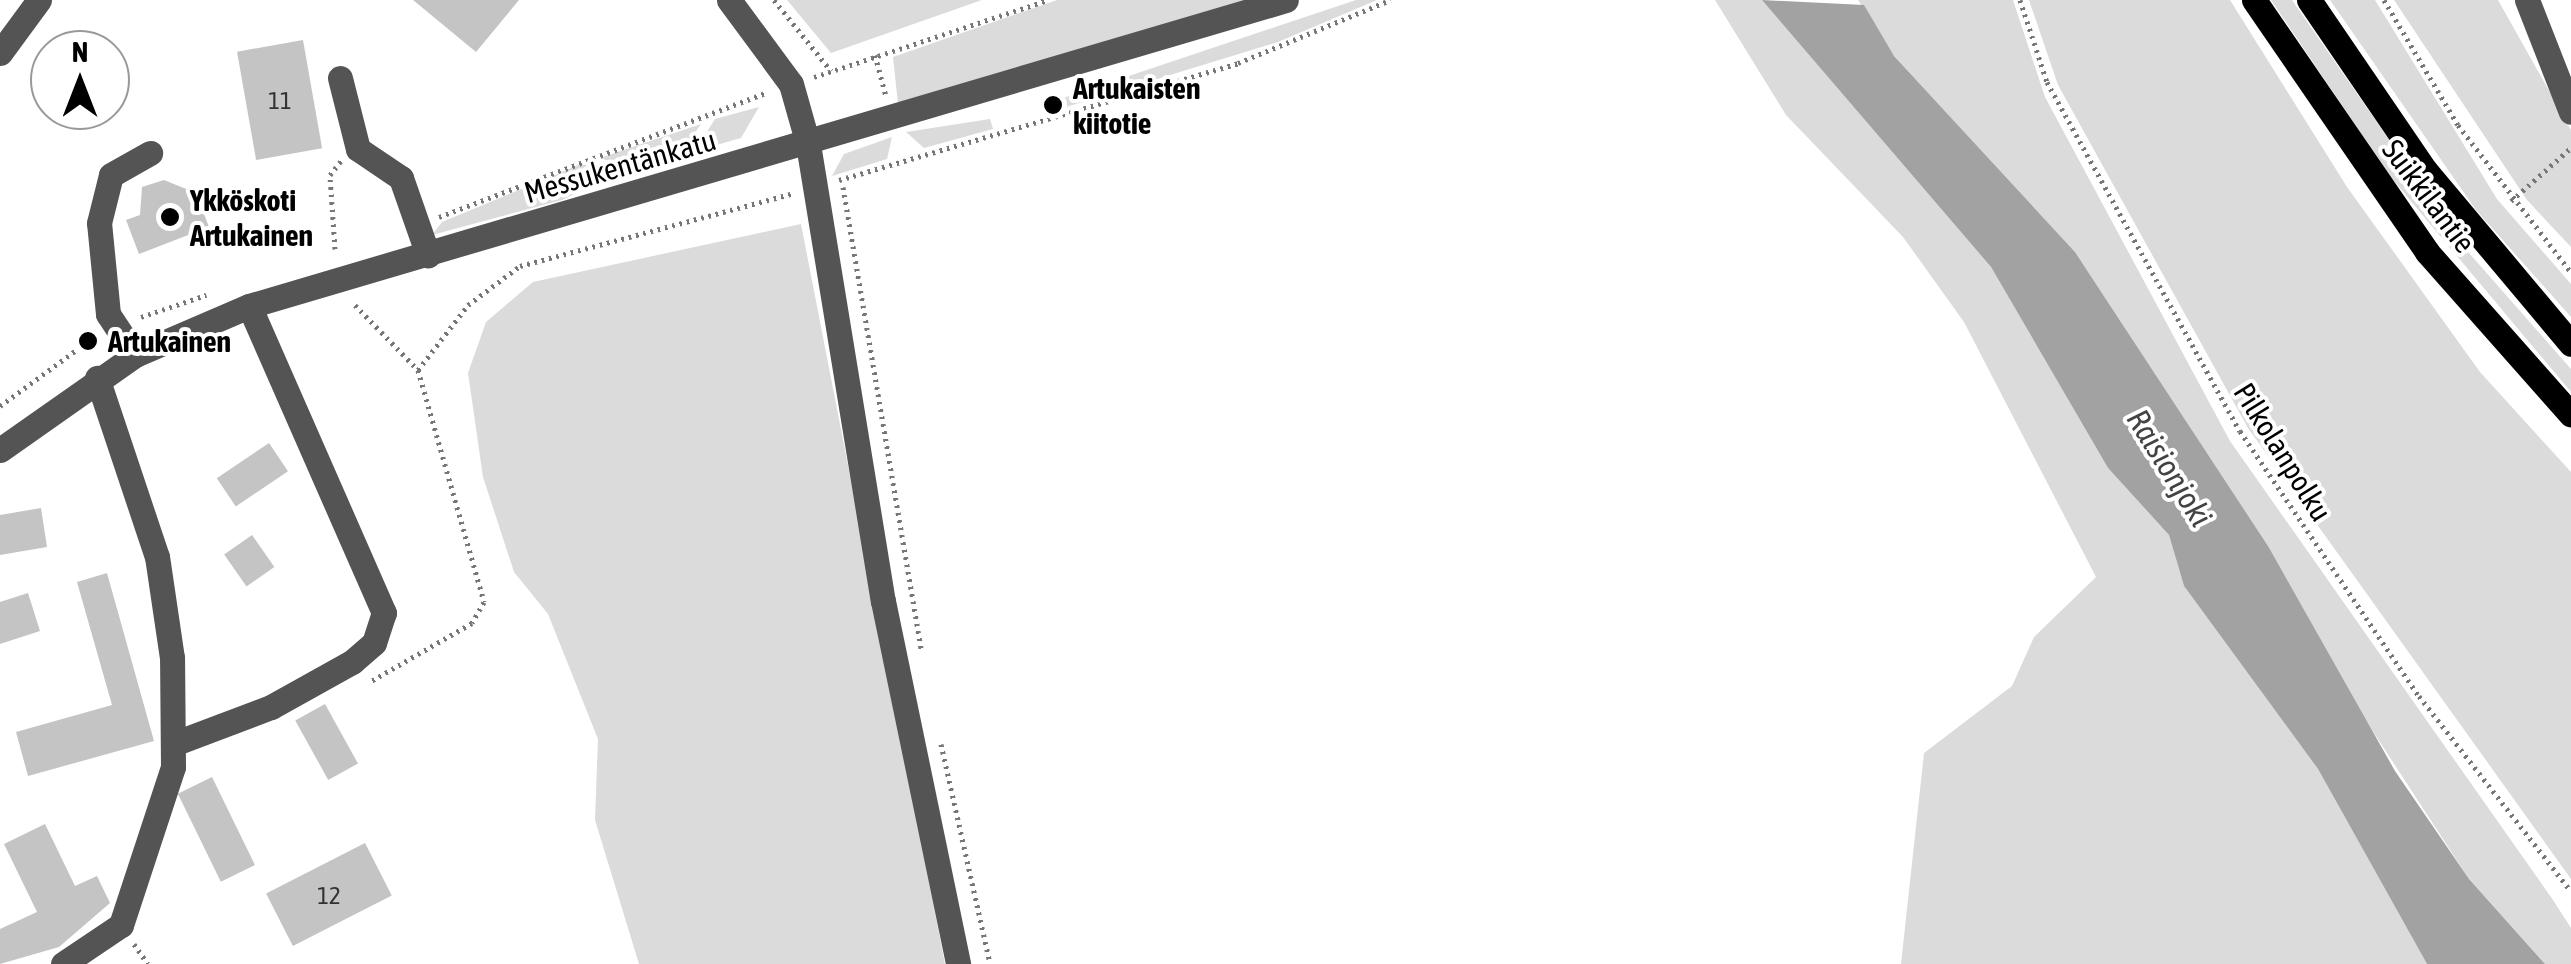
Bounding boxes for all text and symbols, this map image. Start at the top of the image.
north arrow [30,30,130,130]
text: N [72,36,88,68]
place label: Artukaisten kiitotie [1073,70,1201,140]
house number: 11 [268,85,292,115]
marker: Artukaisten kiitotie [1042,94,1064,116]
street label: Messukentänkatu [520,121,720,211]
street label: Suikkilantie [2375,132,2483,260]
place label: Ykköskoti Artukainen [190,182,313,252]
marker: Ykköskoti Artukainen [159,206,181,228]
place label: Artukainen [108,323,231,359]
marker: Artukainen [77,330,99,352]
street label: Pilkolanpolku [2226,376,2340,528]
water label: Raisionjoki [2118,403,2220,533]
house number: 12 [317,880,341,910]

